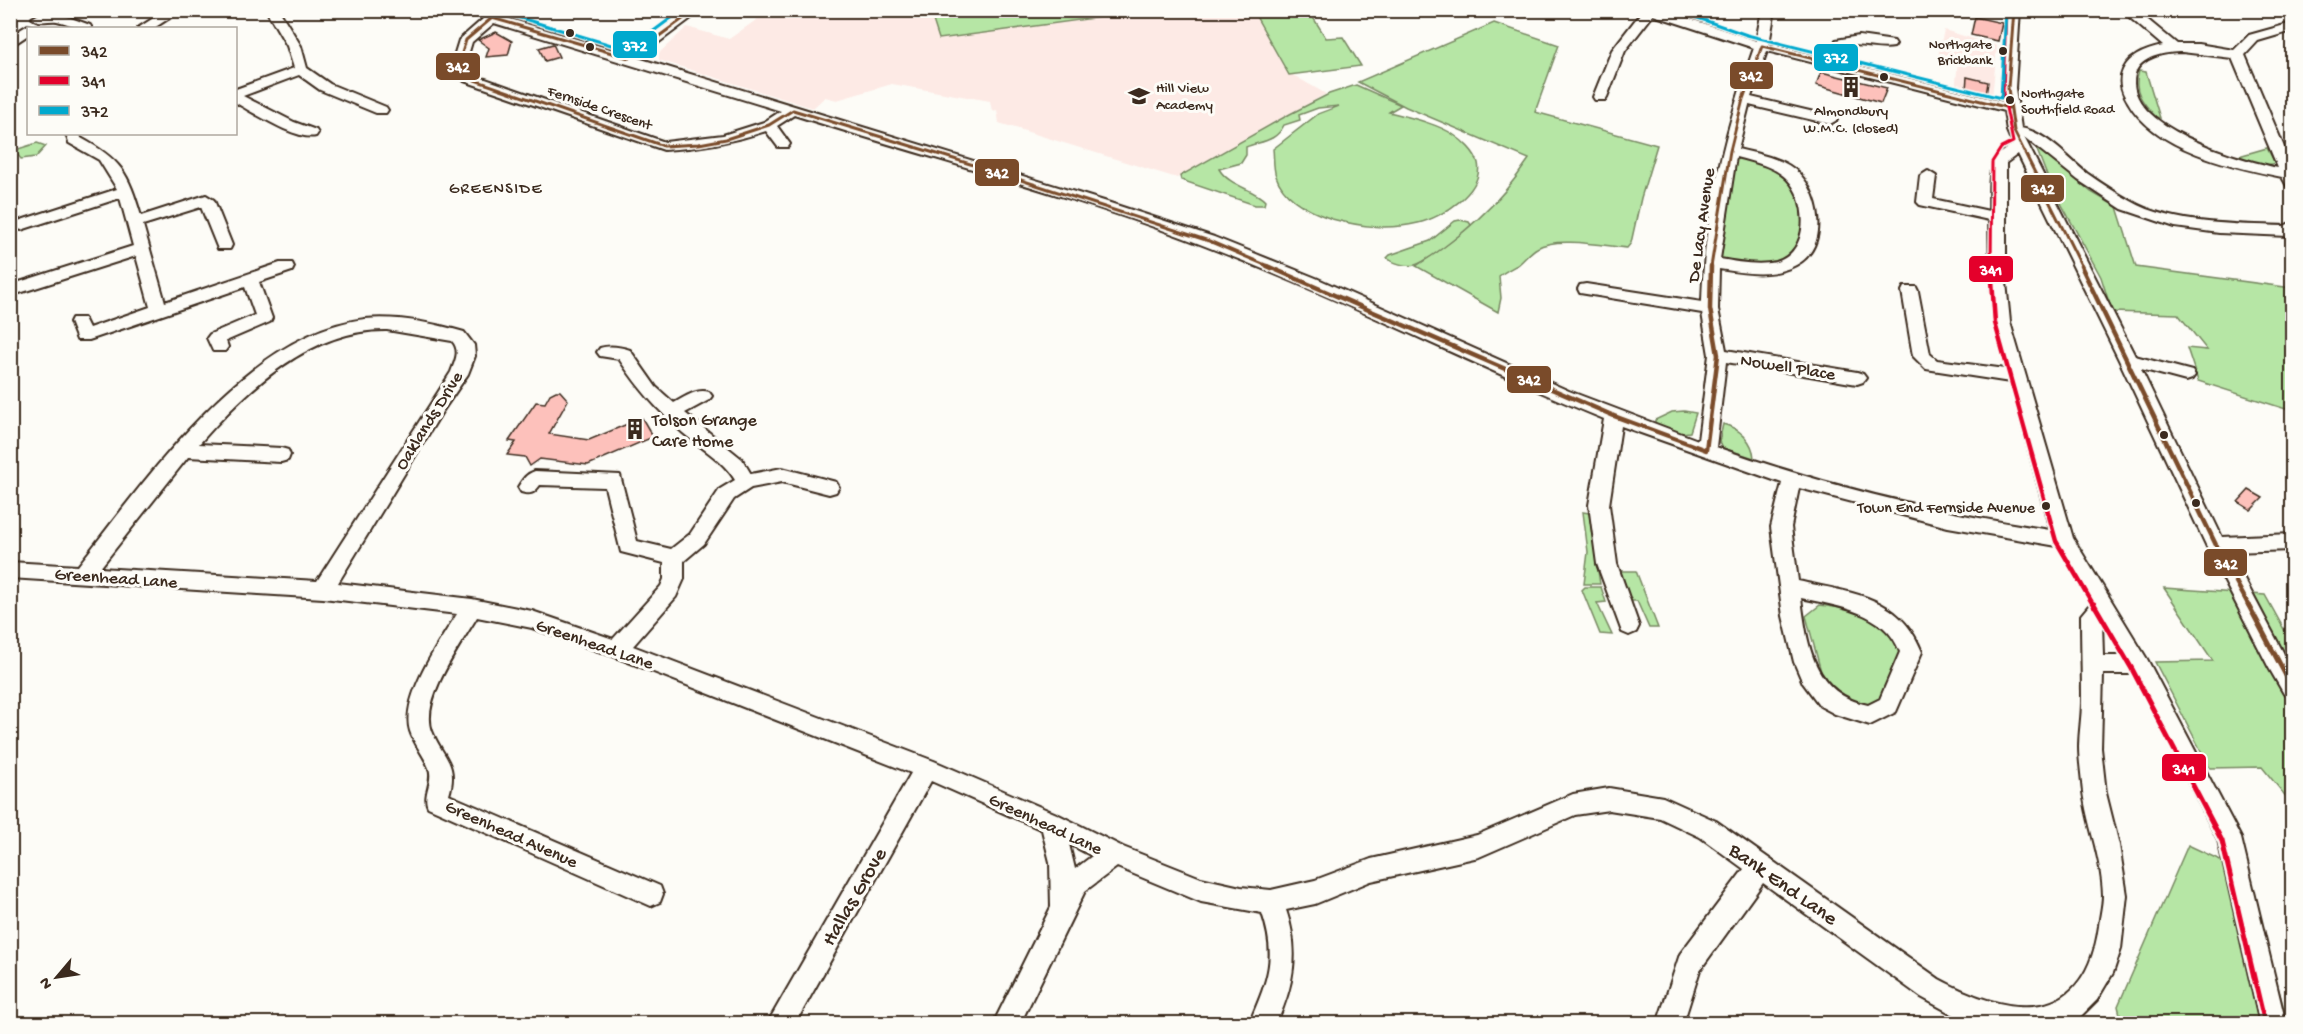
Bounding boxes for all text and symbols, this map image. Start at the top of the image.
legend [27,27,237,135]
unlabelled marker [564,27,576,39]
line badge: 372 [612,30,658,59]
place label: Northgate Brickbank [1929,37,1994,70]
text: 372 [622,39,647,58]
unlabelled marker [584,41,596,53]
text: 342 [80,43,108,64]
line badge: 372 [1813,43,1859,72]
marker: Northgate Brickbank [1997,45,2009,57]
text: 372 [1823,51,1848,70]
line badge: 342 [435,52,481,81]
text: 342 [445,60,470,79]
line badge: 342 [1729,61,1774,90]
text: 342 [1738,69,1763,88]
unlabelled marker [1878,71,1890,83]
text: 341 [80,73,106,94]
building icon: Almondbury W.M.C. (closed) [1839,75,1863,99]
place label: Hill View Academy [1156,80,1213,115]
street label: Fernside Crescent [544,82,656,136]
school or university icon: Hill View Academy [1127,84,1151,108]
place label: Northgate Southfield Road [2021,86,2116,119]
marker: Northgate Southfield Road [2004,94,2016,106]
text: 372 [80,103,109,124]
place label: Almondbury W.M.C. (closed) [1803,103,1899,138]
line badge: 342 [974,158,1020,187]
text: 342 [984,166,1009,185]
street label: De Lacy Avenue [1684,166,1721,285]
line badge: 342 [2020,174,2065,203]
district label: GREENSIDE [449,181,543,200]
text: 342 [2030,182,2055,201]
line badge: 341 [1968,255,2014,283]
text: 341 [1979,263,2002,282]
street label: Nowell Place [1739,351,1837,386]
line badge: 342 [1506,365,1552,394]
street label: Oaklands Drive [392,368,469,474]
text: 342 [1516,373,1541,392]
place label: Tolson Grange Care Home [651,411,758,453]
building icon: Tolson Grange Care Home [623,417,647,441]
unlabelled marker [2158,429,2170,441]
unlabelled marker [2190,497,2202,509]
place label: Town End Fernside Avenue [1856,500,2036,519]
marker: Town End Fernside Avenue [2040,500,2052,512]
line badge: 342 [2203,548,2248,577]
text: 342 [2213,557,2238,576]
street label: Greenhead Lane [54,565,179,594]
street label: Greenhead Lane [533,615,656,676]
line badge: 341 [2161,753,2207,782]
text: 341 [2172,762,2195,781]
street label: Greenhead Lane [985,790,1106,861]
street label: Greenhead Avenue [442,797,581,874]
street label: Bank End Lane [1722,839,1842,933]
street label: Hallas Grove [818,843,895,951]
north arrow [27,947,87,1007]
text: N [36,973,58,992]

